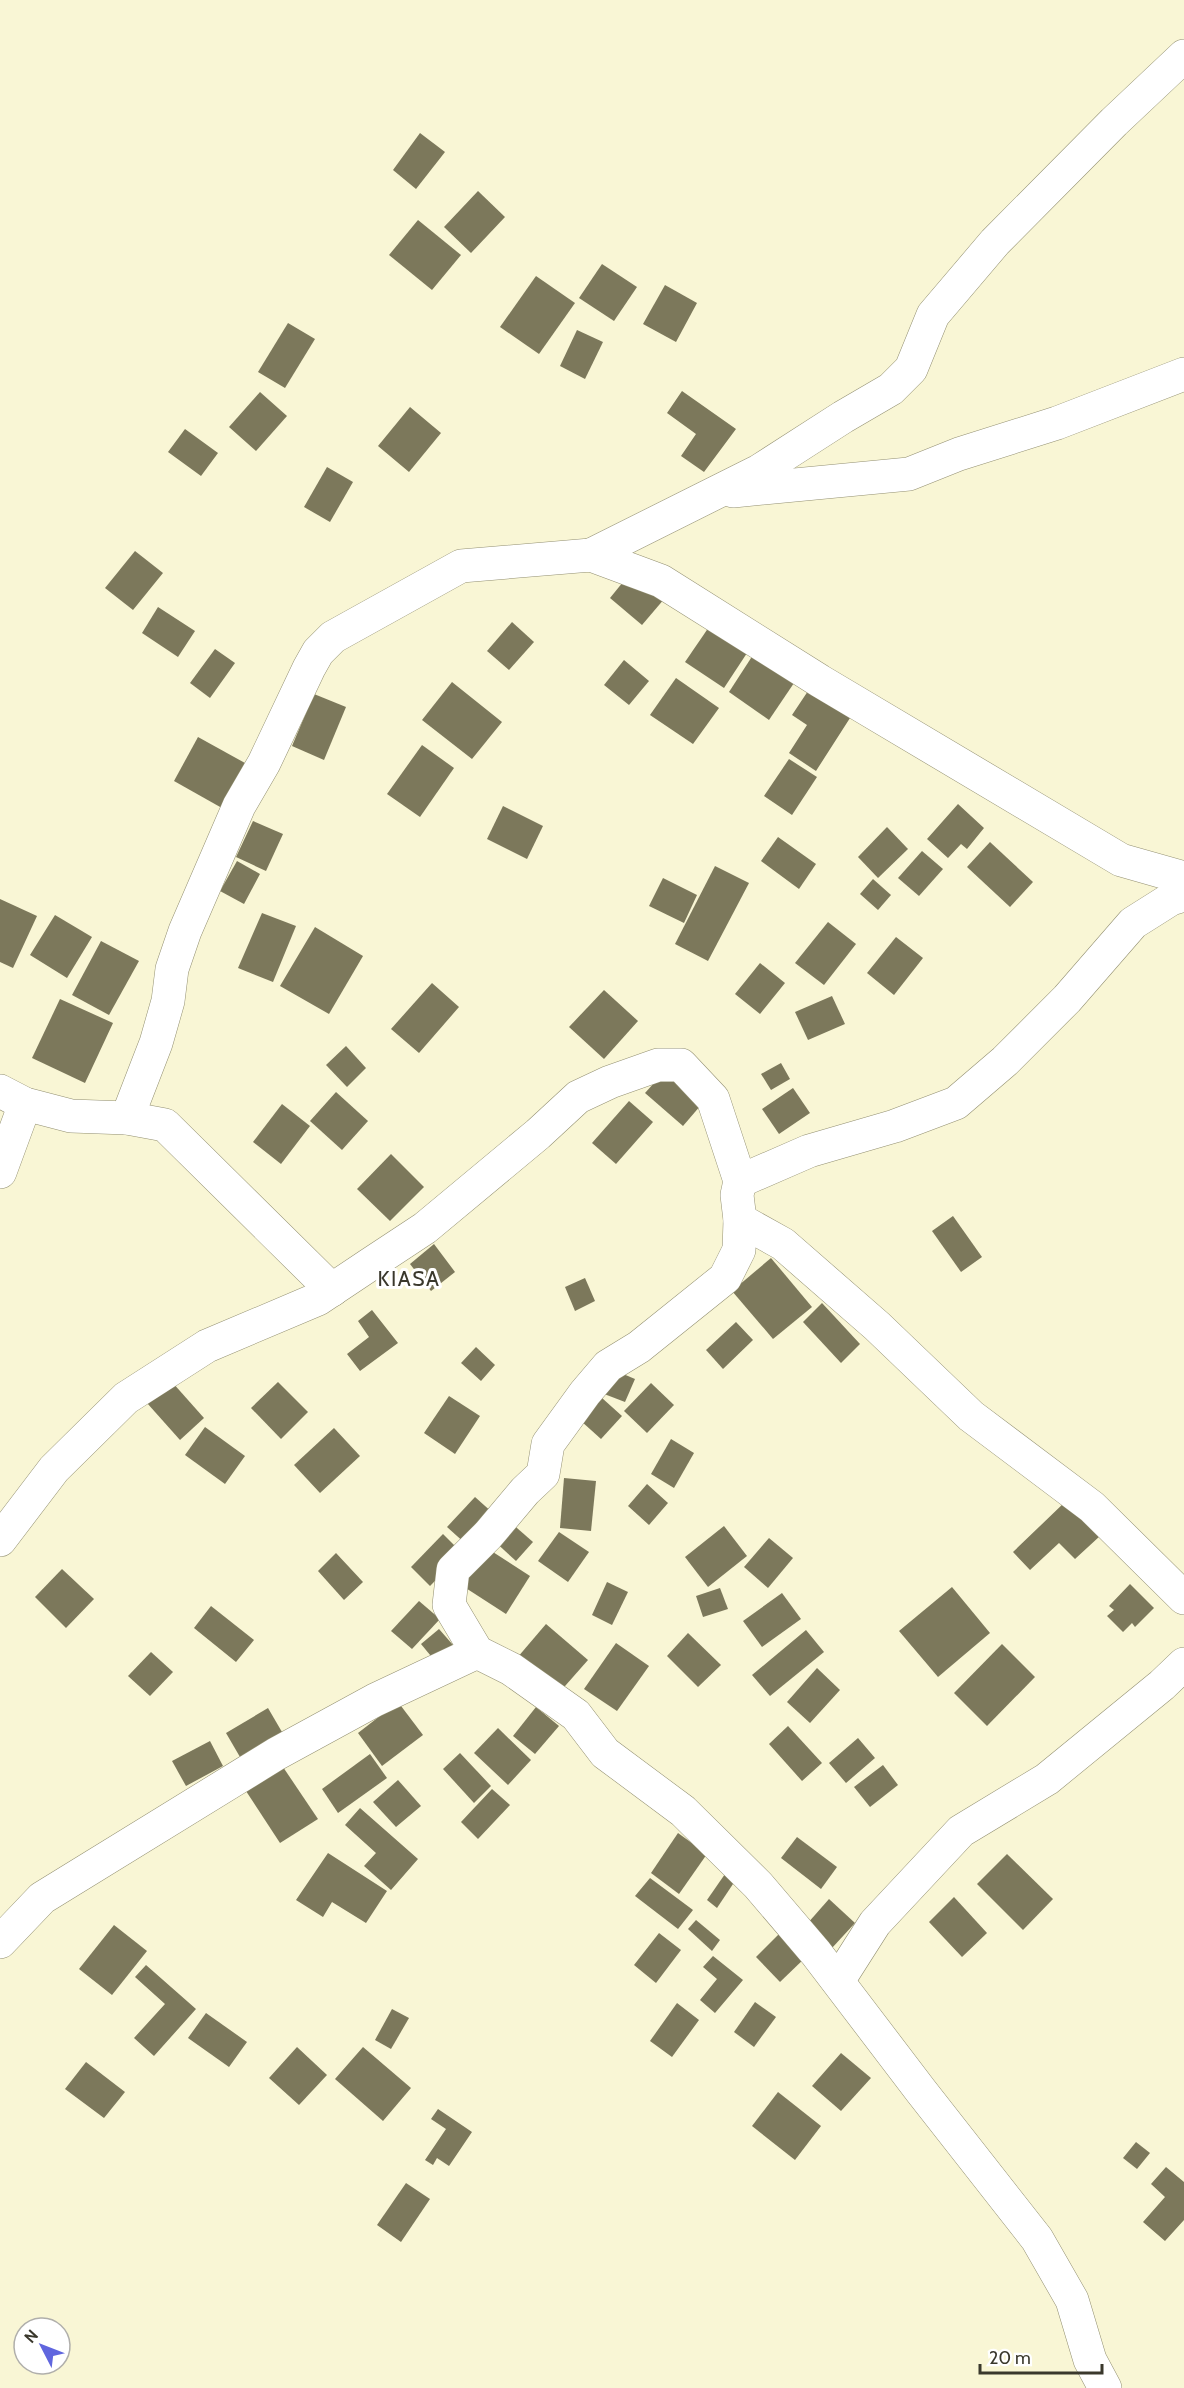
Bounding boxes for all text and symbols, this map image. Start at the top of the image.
district label: KIASA [378,1266,440,1291]
north arrow [12,2316,72,2376]
text: N [20,2326,42,2347]
scale bar [980,2337,1102,2375]
text: 20 m [989,2347,1031,2369]

